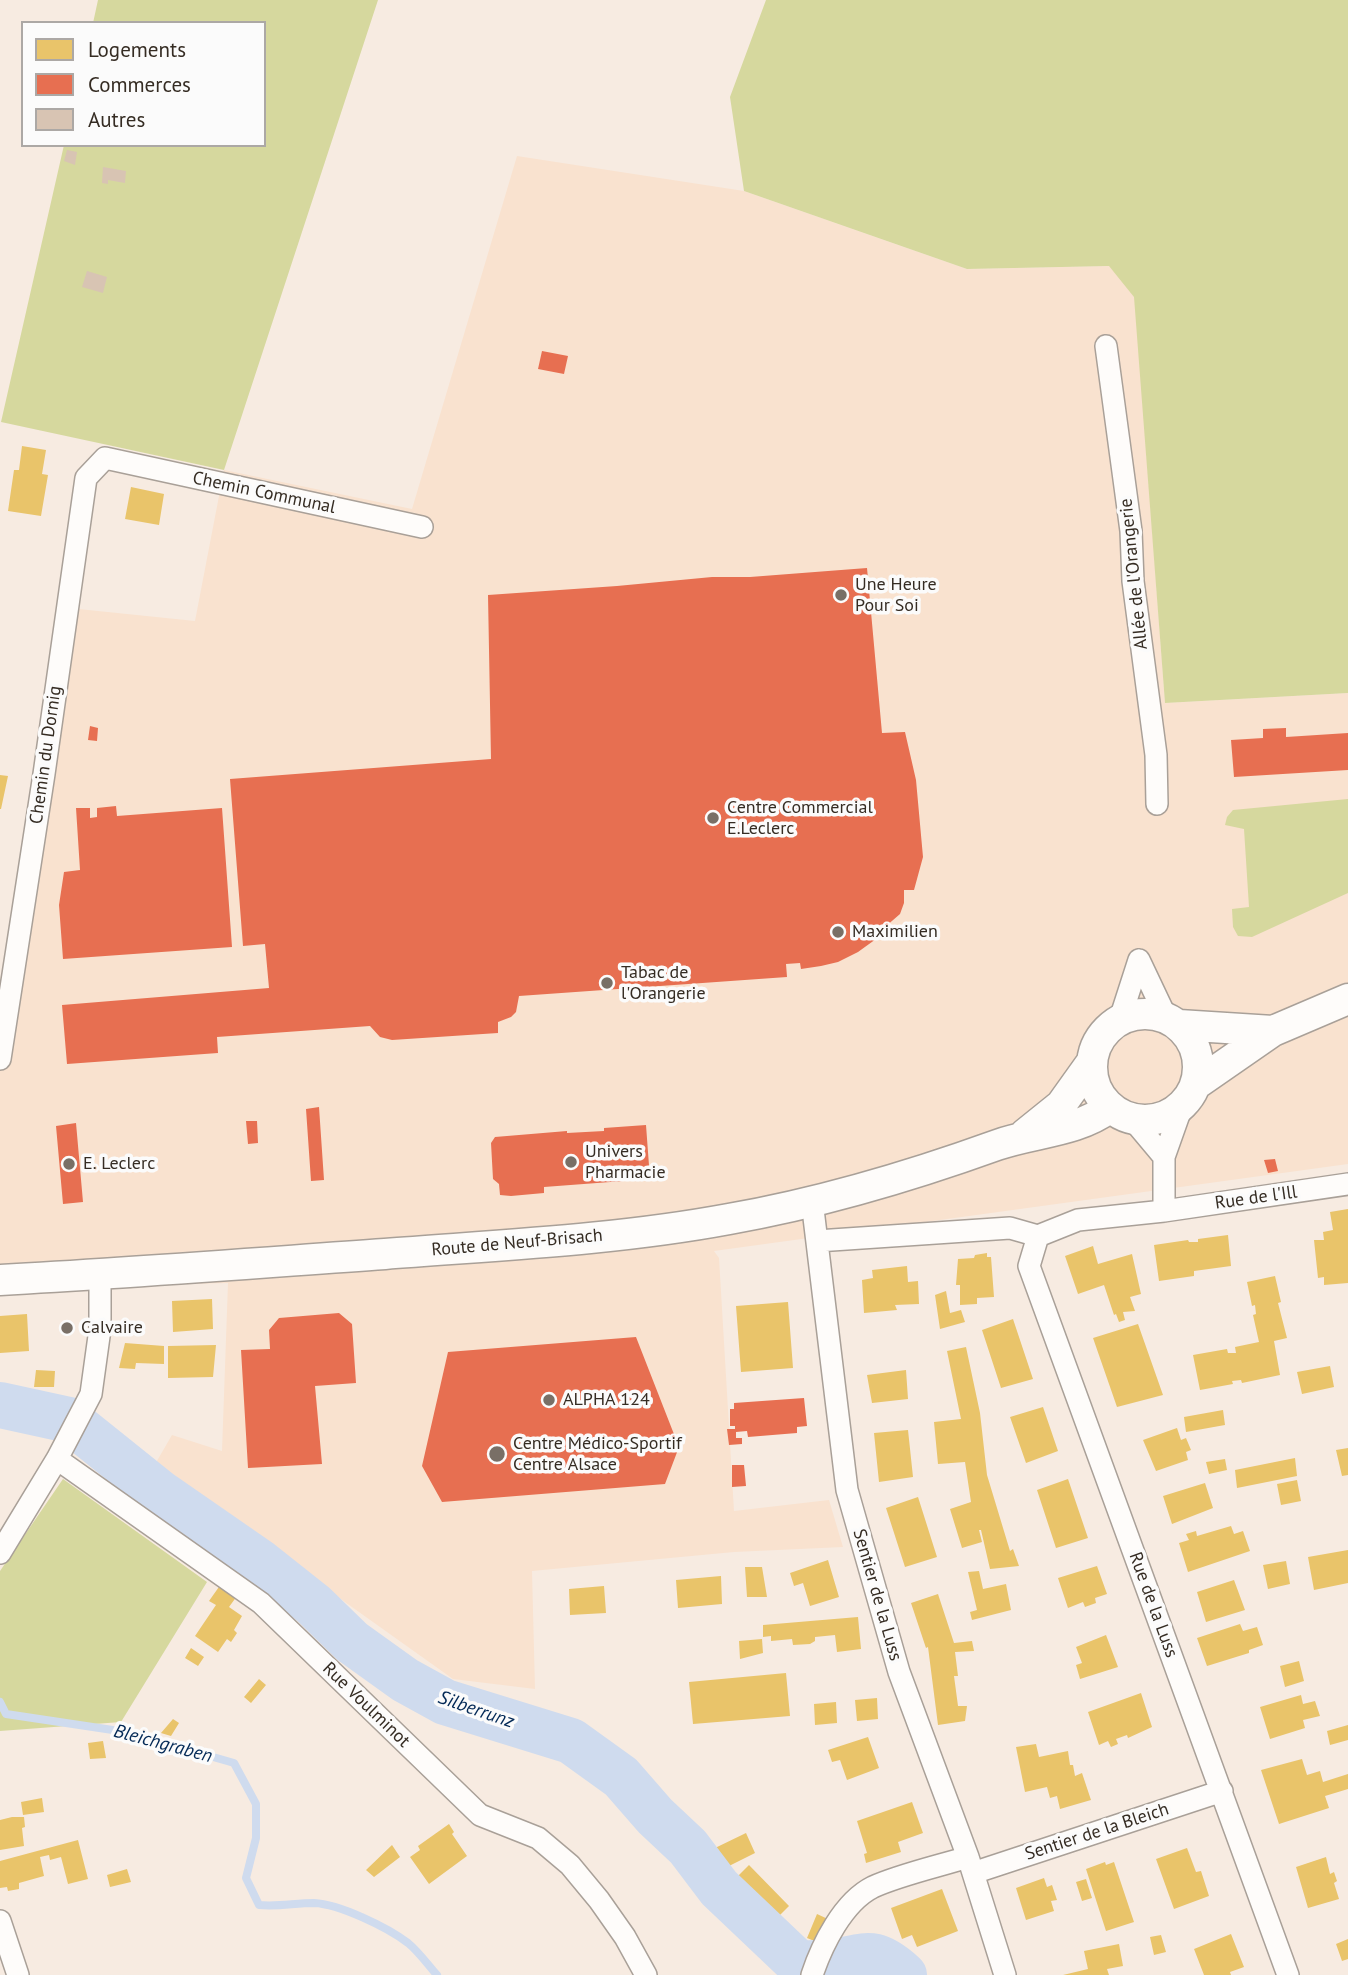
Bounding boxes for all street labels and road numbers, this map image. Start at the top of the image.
street label: Chemin Communal [191,467,337,519]
street label: Allée de l'Orangerie [1115,497,1153,651]
street label: Chemin du Dornig [26,684,66,826]
street label: Rue de l'Ill [1214,1182,1298,1214]
street label: Route de Neuf-Brisach [430,1225,604,1261]
street label: Sentier de la Luss [848,1527,906,1663]
street label: Rue de la Luss [1124,1549,1182,1661]
street label: Rue Voulminot [318,1658,414,1752]
street label: Sentier de la Bleich [1022,1799,1172,1865]

